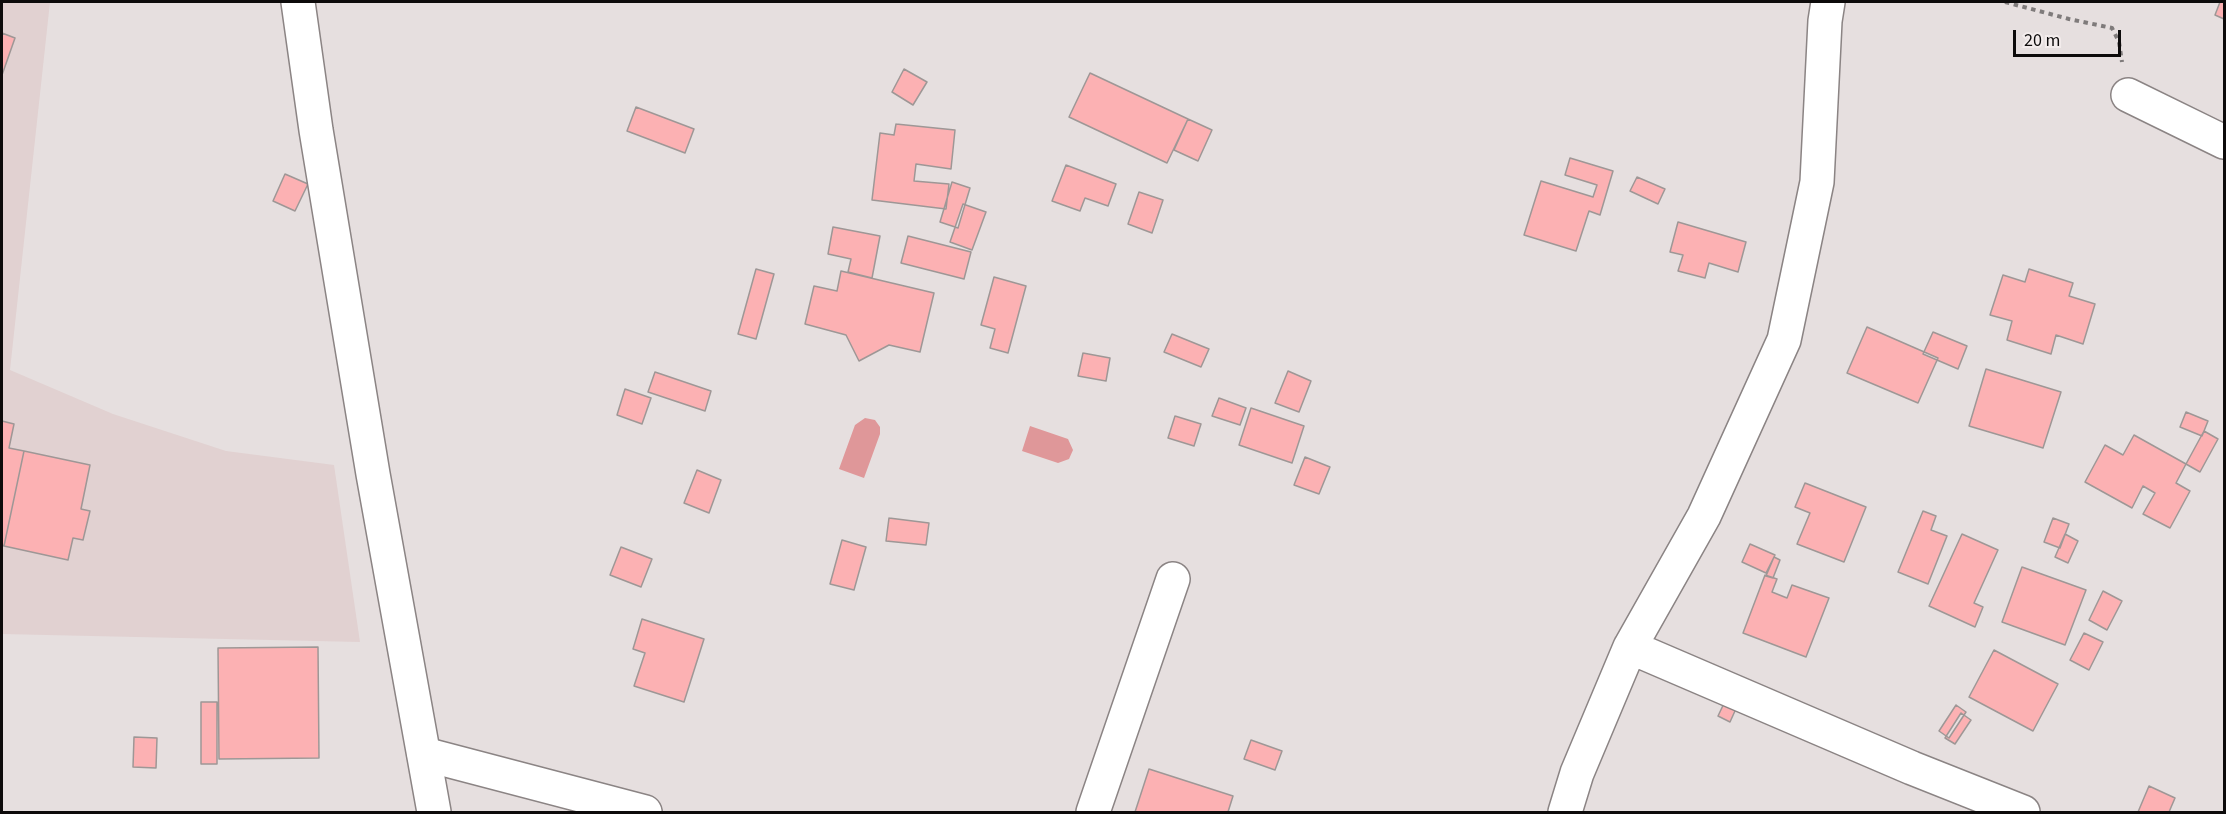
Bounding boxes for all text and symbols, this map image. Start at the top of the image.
scale bar [2016,18,2124,56]
text: 20 m [2024,28,2060,53]

